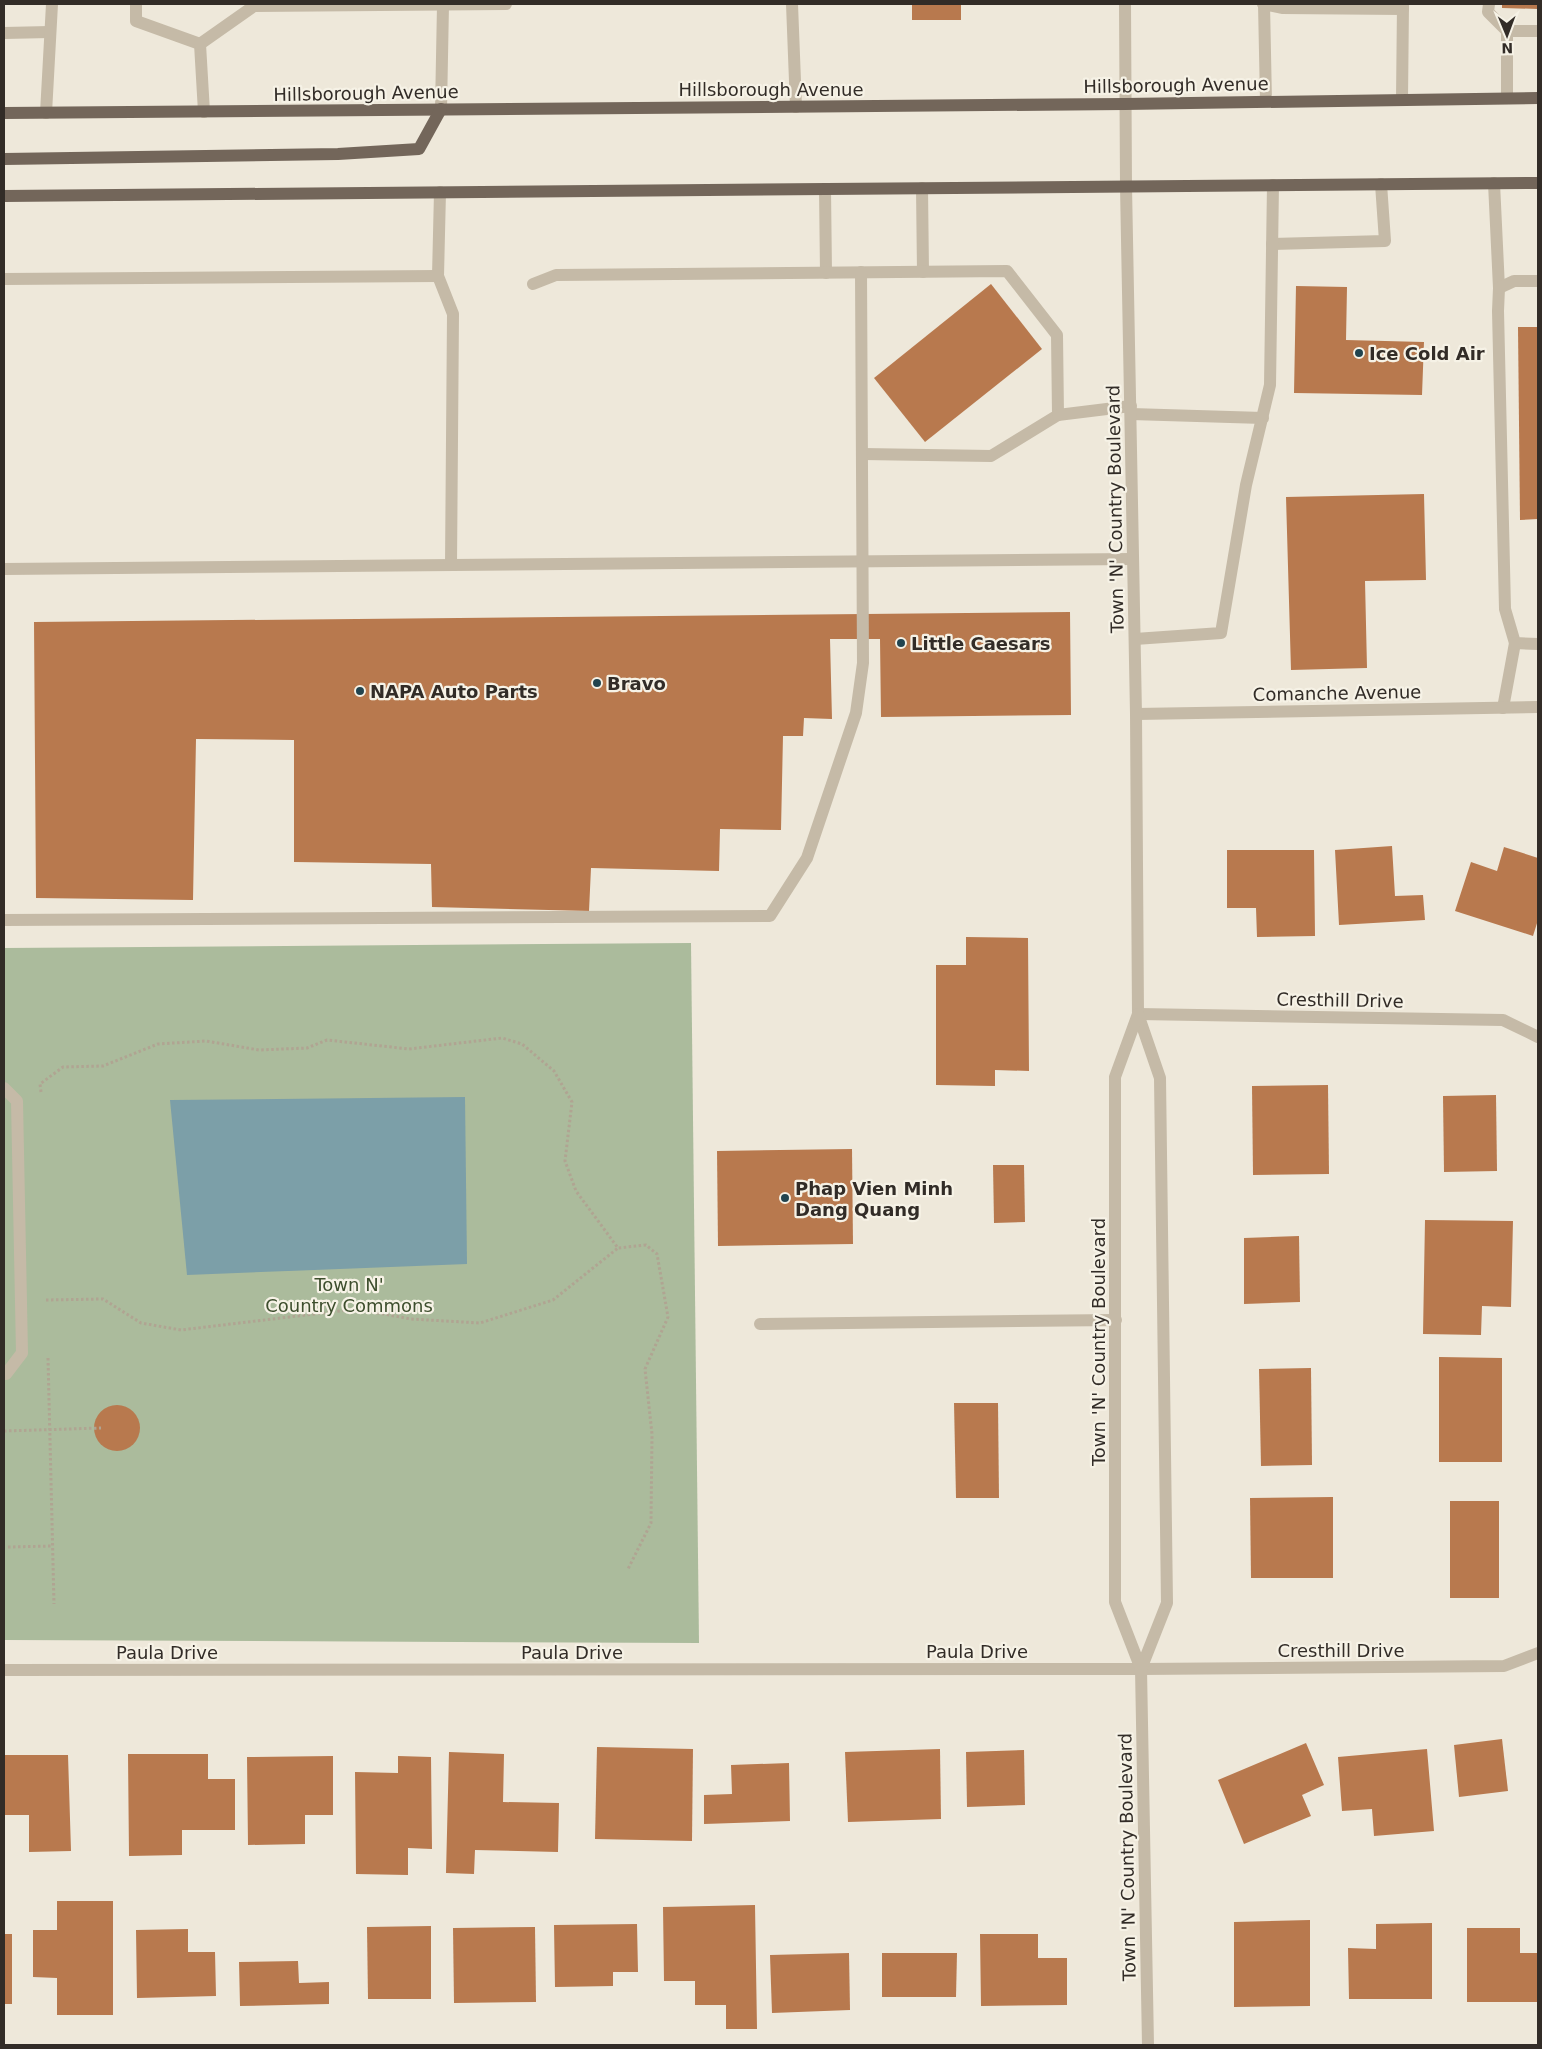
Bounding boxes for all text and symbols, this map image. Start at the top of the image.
north arrow [1482,10,1532,60]
text: N [1501,40,1513,56]
street label: Hillsborough Avenue [1083,73,1269,97]
street label: Hillsborough Avenue [678,79,864,100]
street label: Hillsborough Avenue [273,81,459,105]
place label: Ice Cold Air [1369,343,1485,364]
marker: Ice Cold Air [1353,347,1365,359]
street label: Town 'N' Country Boulevard [1102,385,1128,634]
place label: Little Caesars [911,633,1051,654]
marker: Little Caesars [895,637,907,649]
place label: Bravo [607,673,666,694]
marker: Bravo [591,677,603,689]
place label: NAPA Auto Parts [370,681,538,702]
street label: Comanche Avenue [1253,681,1421,705]
marker: NAPA Auto Parts [354,685,366,697]
street label: Cresthill Drive [1276,988,1404,1012]
place label: Phap Vien Minh Dang Quang [795,1178,953,1220]
marker: Phap Vien Minh Dang Quang [779,1192,791,1204]
street label: Town 'N' Country Boulevard [1088,1218,1109,1467]
park label: Town N' Country Commons [265,1274,433,1316]
street label: Cresthill Drive [1277,1640,1405,1661]
street label: Paula Drive [926,1641,1028,1662]
street label: Paula Drive [116,1642,218,1663]
street label: Paula Drive [521,1642,623,1663]
street label: Town 'N' Country Boulevard [1114,1733,1140,1982]

